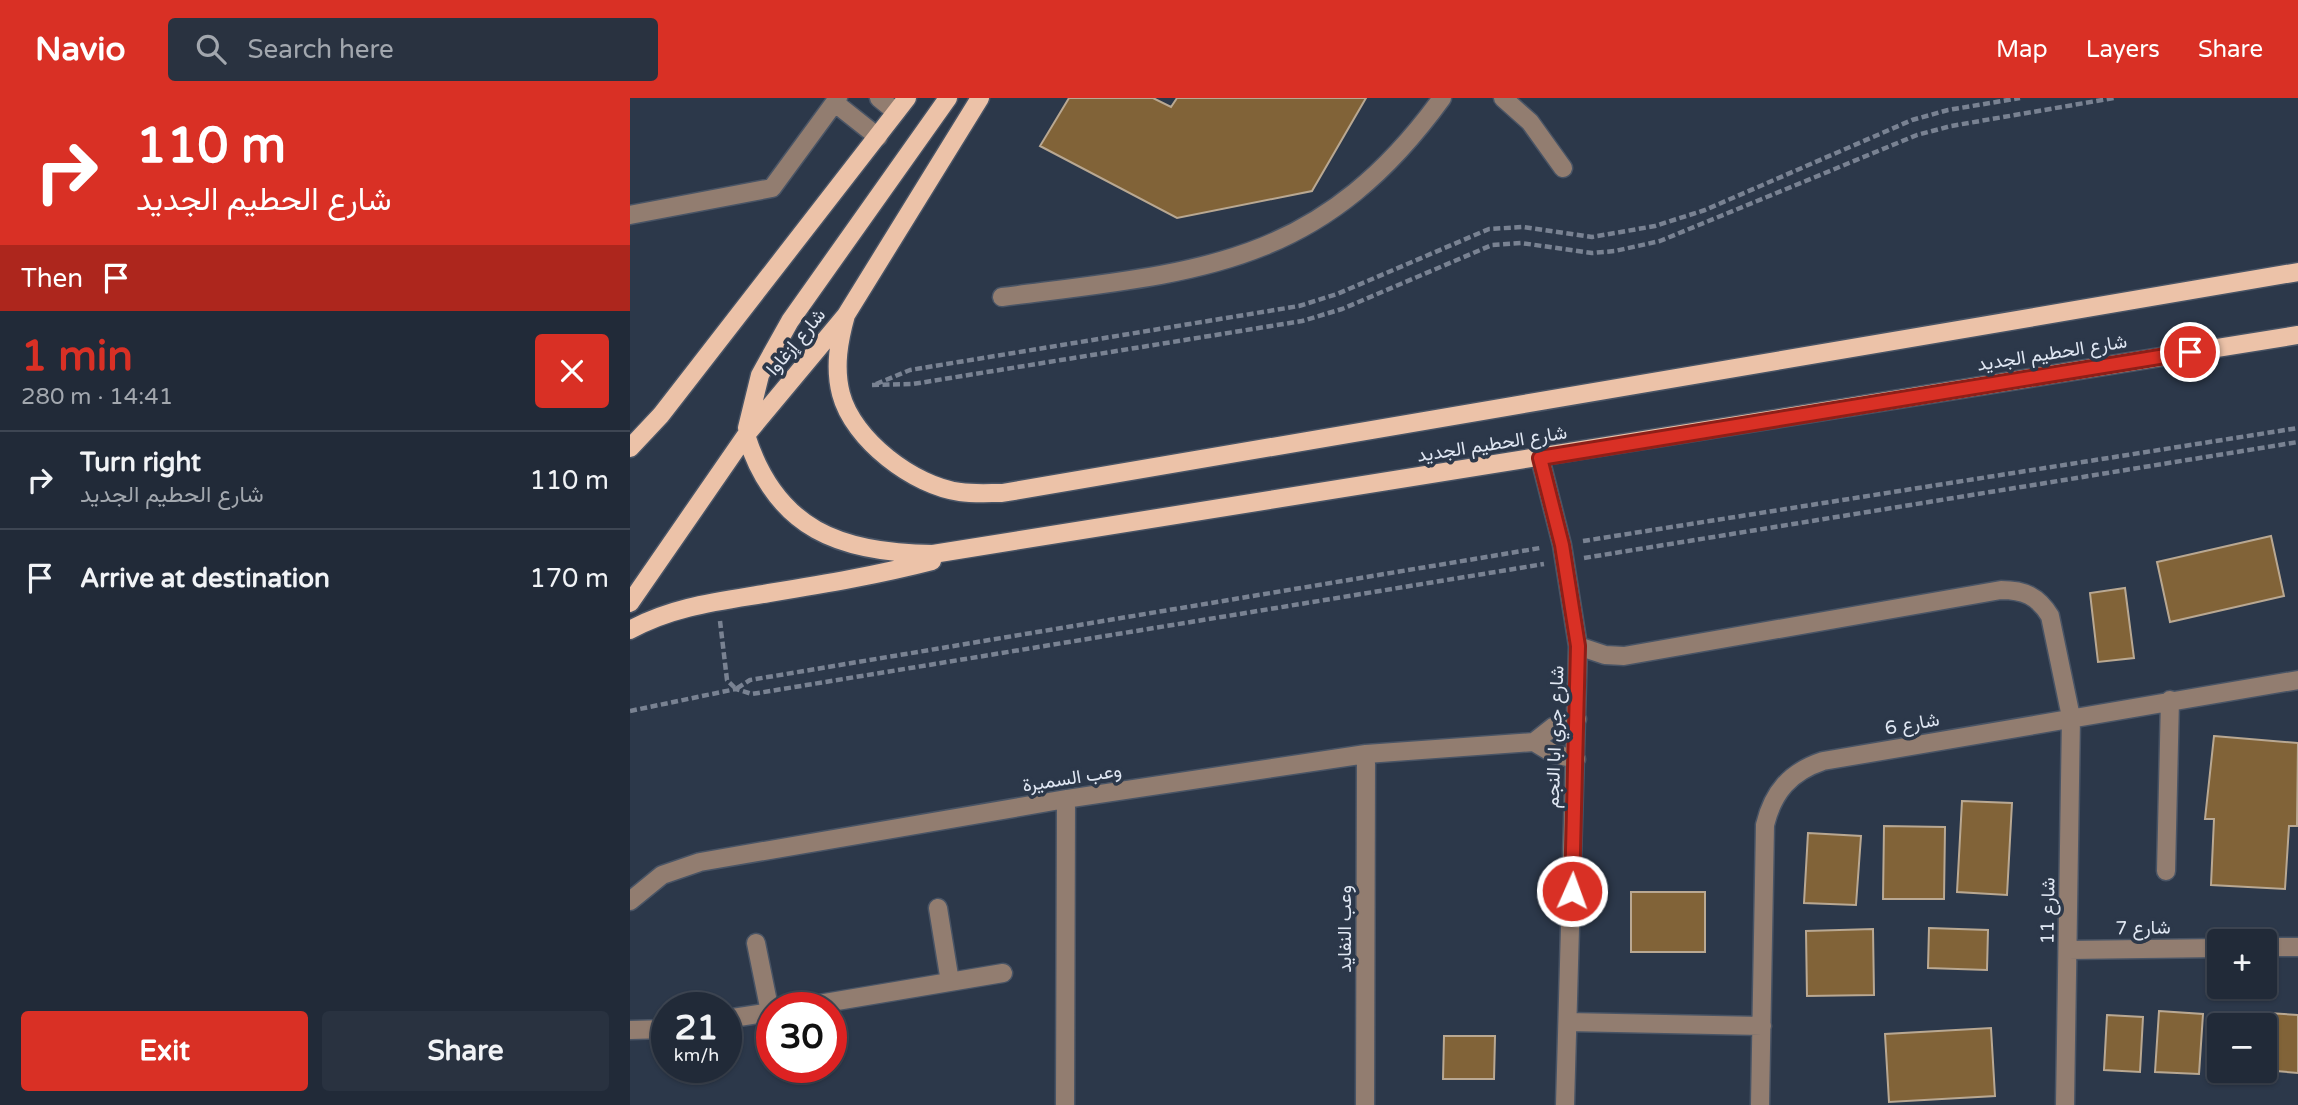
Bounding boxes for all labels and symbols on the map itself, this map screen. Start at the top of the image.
street label: شارع إزغاوا [762,304,831,380]
pin [2160,322,2220,382]
street label: شارع الحطيم الجديد [1975,330,2129,377]
street label: شارع الحطيم الجديد [1415,421,1569,468]
street label: شارع جري ابا النجم [1542,665,1572,809]
street label: شارع 6 [1883,708,1941,741]
street label: وعب السميرة [1021,759,1123,797]
position arrow [1535,854,1609,928]
street label: شارع 11 [2036,877,2061,945]
street label: وعب النفايد [1334,885,1356,973]
street label: شارع 7 [2115,917,2171,940]
speed limit sign: 30 [756,992,847,1083]

